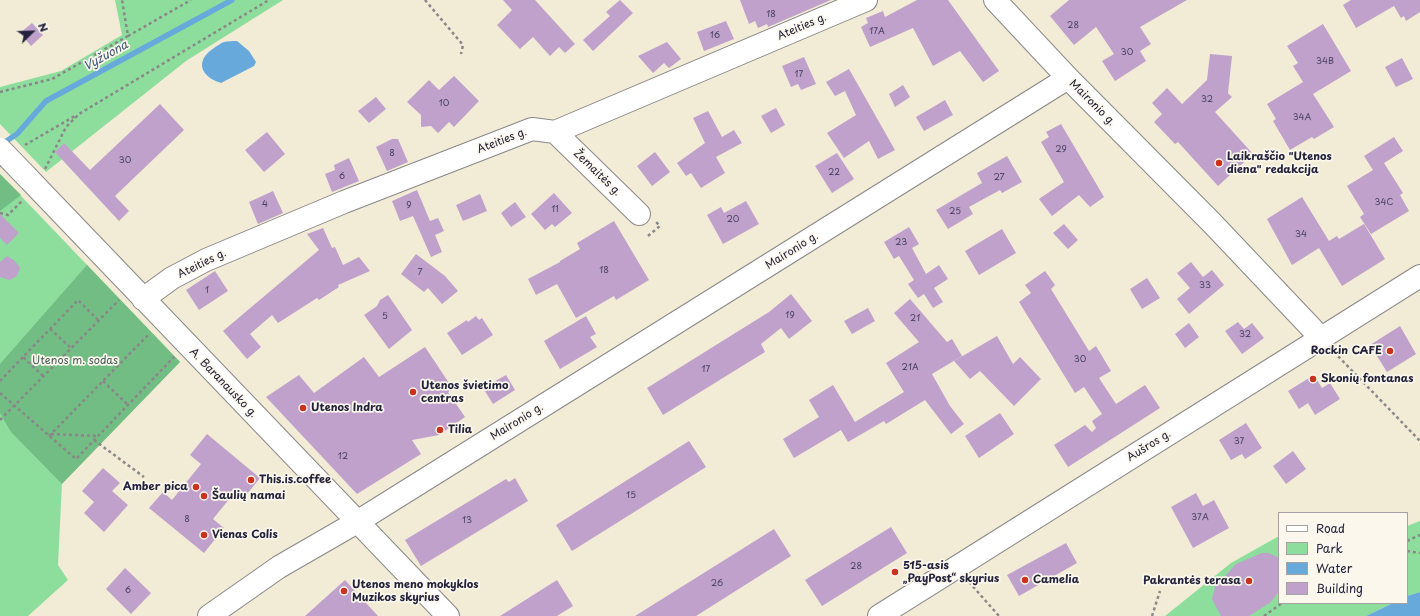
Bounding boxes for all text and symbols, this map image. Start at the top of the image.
house number: 18 [766,10,776,20]
street label: Ateities g. [775,11,829,43]
north arrow [12,12,52,52]
text: N [34,20,53,34]
house number: 28 [1067,21,1079,31]
house number: 17A [869,27,885,37]
house number: 16 [710,31,720,41]
water label: Vyžuona [81,38,131,74]
house number: 30 [1121,48,1133,58]
house number: 34B [1316,57,1334,67]
house number: 17 [795,70,803,80]
street label: Maironio g. [1066,77,1118,129]
house number: 32 [1201,95,1213,105]
house number: 10 [439,99,449,109]
house number: 34A [1293,113,1311,123]
street label: Ateities g. [475,125,529,157]
house number: 29 [1055,145,1067,155]
street label: Žemaitės g. [571,147,623,199]
house number: 8 [389,149,395,159]
place label: Laikraščio "Utenos diena" redakcija [1227,150,1332,176]
house number: 30 [119,156,131,166]
marker: Laikraščio "Utenos diena" redakcija [1214,158,1224,168]
house number: 22 [828,168,840,178]
house number: 6 [339,172,345,182]
house number: 27 [993,173,1005,183]
house number: 34C [1375,198,1393,208]
house number: 4 [262,200,268,210]
house number: 9 [406,201,412,211]
house number: 11 [551,205,559,215]
house number: 25 [949,207,961,217]
house number: 20 [727,215,739,225]
street label: Maironio g. [763,230,821,272]
house number: 34 [1295,230,1307,240]
house number: 23 [895,238,907,248]
street label: Ateities g. [176,247,228,281]
house number: 18 [599,266,609,276]
house number: 7 [417,268,423,278]
house number: 33 [1199,281,1211,291]
house number: 1 [205,286,209,296]
house number: 19 [785,311,795,321]
house number: 5 [382,312,388,322]
house number: 21 [910,314,920,324]
house number: 32 [1239,330,1251,340]
place label: Rockin CAFE [1311,344,1382,358]
street label: A. Baranausko g. [186,345,260,421]
marker: Rockin CAFE [1385,346,1395,356]
park label: Utenos m. sodas [32,354,118,368]
house number: 30 [1074,355,1086,365]
house number: 21A [902,363,918,373]
house number: 17 [702,365,710,375]
place label: Skonių fontanas [1321,372,1413,386]
marker: Skonių fontanas [1308,374,1318,384]
place label: Utenos švietimo centras [421,379,508,405]
marker: Utenos švietimo centras [408,387,418,397]
place label: Utenos Indra [311,401,383,415]
street label: Maironio g. [488,401,546,443]
marker: Utenos Indra [298,403,308,413]
place label: Tilia [448,423,472,437]
marker: Tilia [435,425,445,435]
street label: Aušros g. [1125,427,1173,465]
house number: 37 [1234,437,1244,447]
house number: 12 [338,452,348,462]
place label: This.is.coffee [259,473,331,487]
marker: This.is.coffee [246,475,256,485]
place label: Amber pica [123,480,188,494]
marker: Amber pica [191,482,201,492]
place label: Šaulių namai [212,489,285,503]
marker: Šaulių namai [199,491,209,501]
house number: 15 [626,491,636,501]
legend [1278,512,1408,604]
house number: 37A [1191,513,1209,523]
house number: 8 [184,515,190,525]
house number: 13 [462,516,472,526]
text: Road [1316,519,1345,537]
place label: Vienas Colis [212,528,278,542]
marker: Vienas Colis [199,530,209,540]
text: Park [1316,539,1343,557]
place label: 515-asis „PayPost“ skyrius [903,559,999,585]
text: Water [1316,559,1352,577]
house number: 28 [850,562,862,572]
marker: 515-asis „PayPost“ skyrius [890,567,900,577]
place label: Camelia [1033,573,1079,587]
place label: Pakrantės terasa [1143,574,1241,588]
marker: Camelia [1020,575,1030,585]
marker: Pakrantės terasa [1244,576,1254,586]
place label: Utenos meno mokyklos Muzikos skyrius [352,578,479,604]
house number: 26 [711,579,723,589]
text: Building [1316,579,1363,597]
house number: 6 [125,586,131,596]
marker: Utenos meno mokyklos Muzikos skyrius [339,586,349,596]

